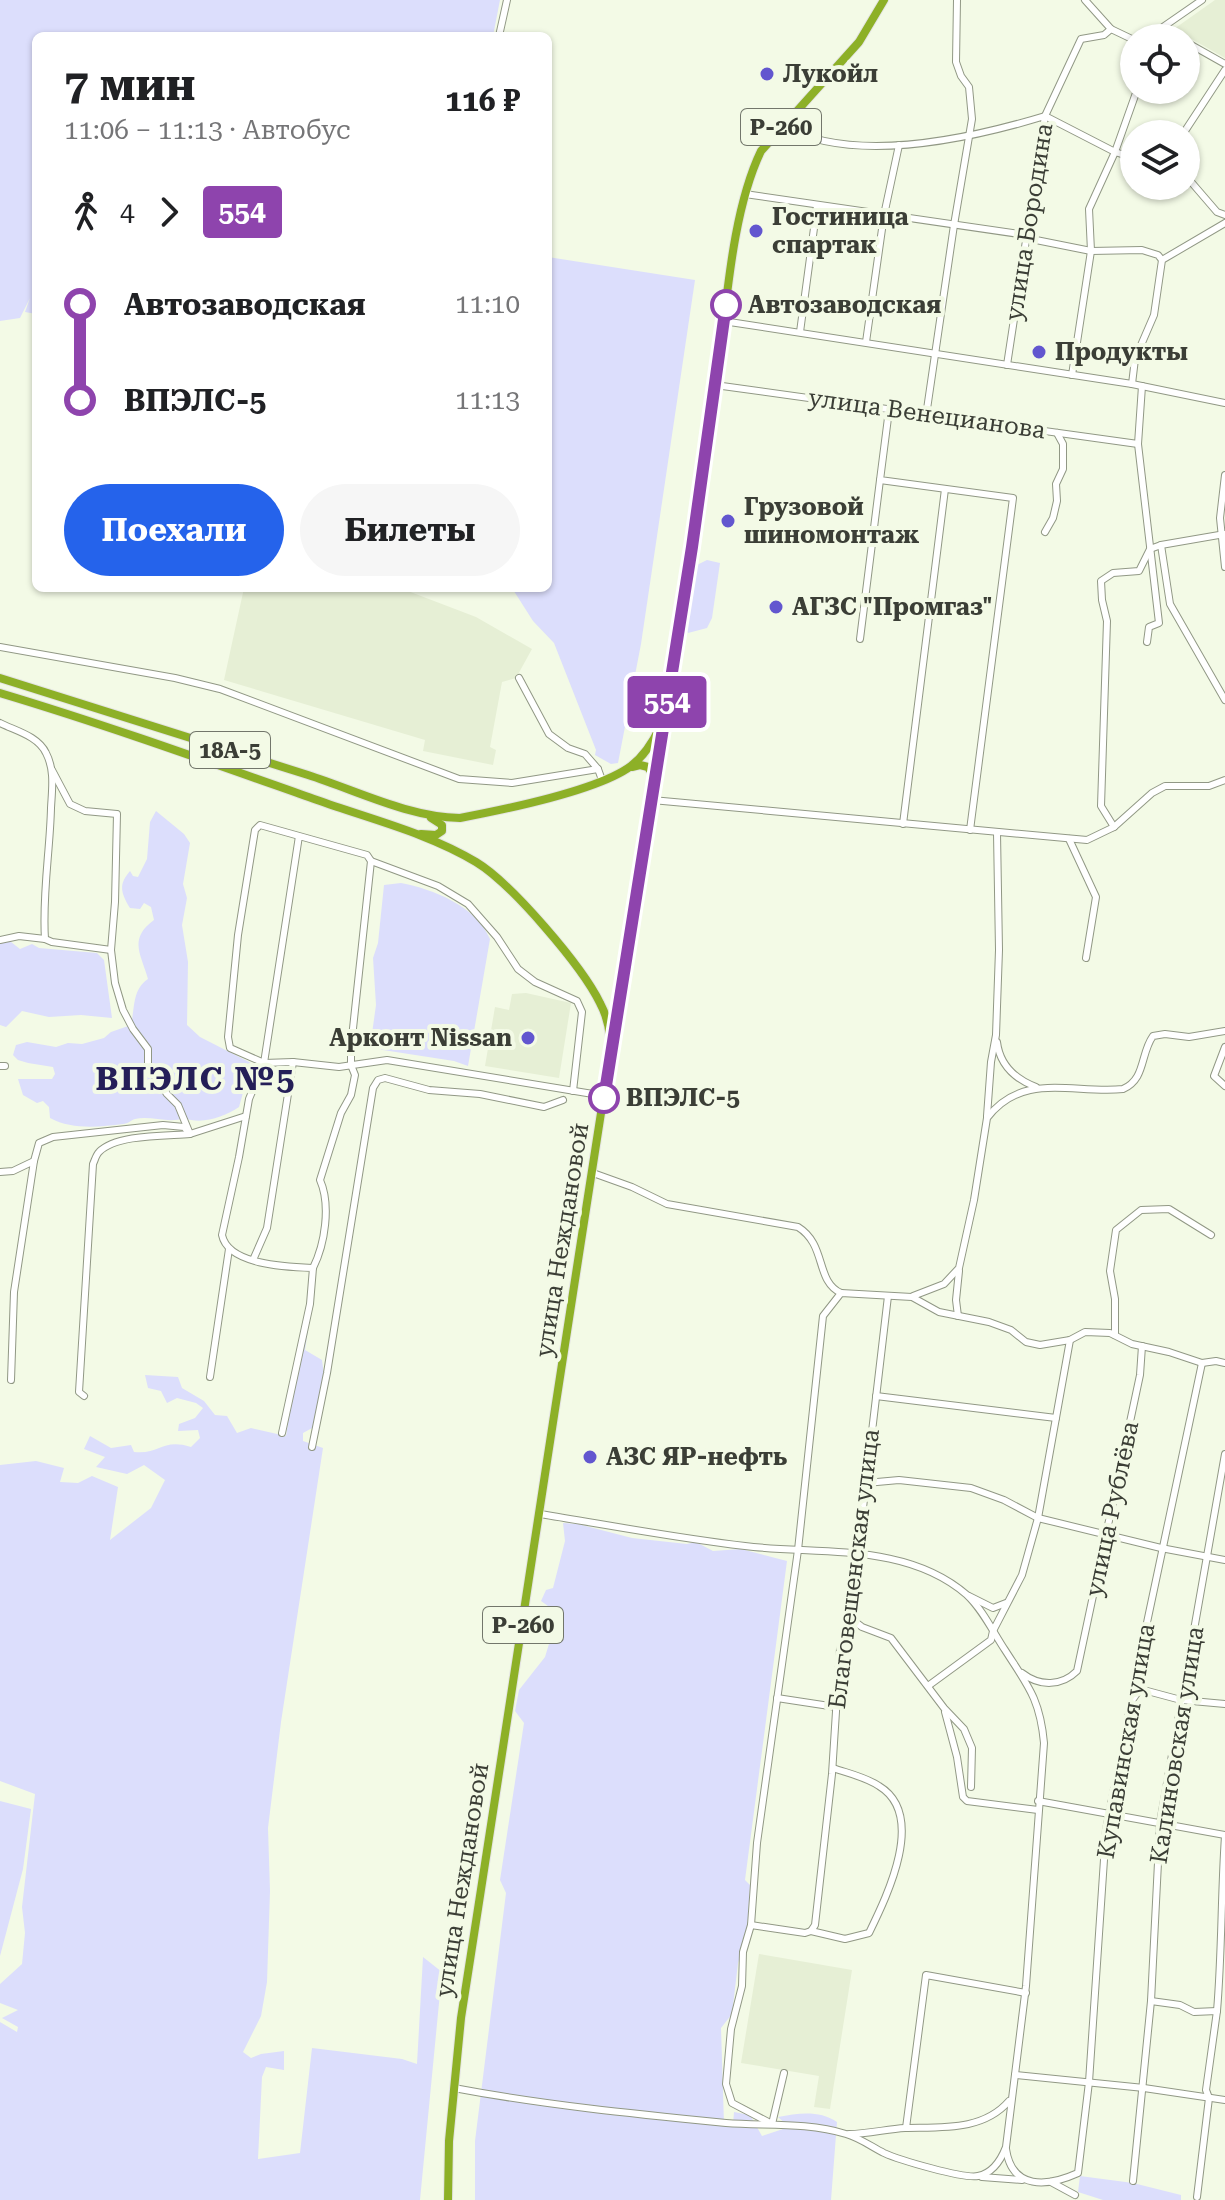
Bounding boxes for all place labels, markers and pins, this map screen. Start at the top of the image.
place label: Лукойл [783,60,878,88]
marker: Лукойл [758,65,776,83]
place label: Гостиница спартак [772,203,909,259]
marker: Гостиница спартак [747,222,765,240]
marker: Автозаводская [711,290,741,320]
place label: Автозаводская [748,291,941,319]
place label: Продукты [1055,338,1188,366]
marker: Продукты [1030,343,1048,361]
place label: Грузовой шиномонтаж [744,493,920,549]
marker: Грузовой шиномонтаж [719,512,737,530]
place label: АГЗС "Промгаз" [792,593,992,621]
marker: АГЗС "Промгаз" [767,598,785,616]
place label: Арконт Nissan [329,1024,512,1052]
marker: Арконт Nissan [519,1029,537,1047]
marker: ВПЭЛС-5 [589,1083,619,1113]
place label: ВПЭЛС-5 [626,1084,740,1112]
place label: АЗС ЯР-нефть [606,1443,787,1471]
marker: АЗС ЯР-нефть [581,1448,599,1466]

